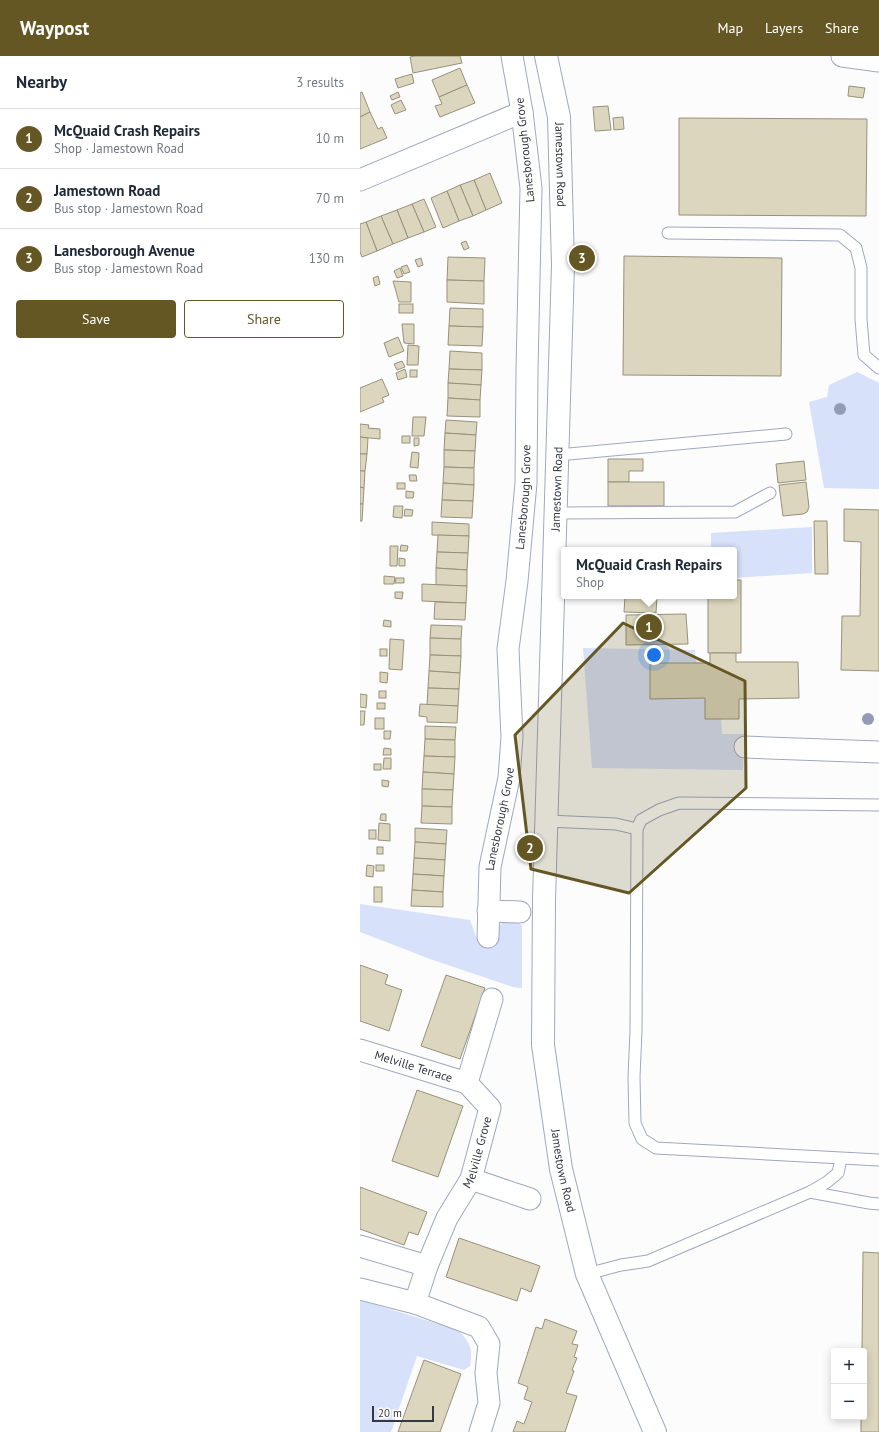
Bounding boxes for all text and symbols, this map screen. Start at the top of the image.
text: Waypost [20,16,89,40]
text: Map [717,19,743,37]
text: Layers [765,19,803,37]
text: Share [825,19,859,37]
text: Nearby [16,71,67,93]
text: 3 results [296,74,344,91]
street label: Lanesborough Grove [512,97,537,203]
text: McQuaid Crash Repairs [54,121,200,140]
street label: Jamestown Road [552,121,569,207]
text: 1 [25,130,33,147]
text: 10 m [316,130,344,147]
text: Shop · Jamestown Road [54,140,184,157]
text: Jamestown Road [54,181,160,200]
text: 2 [25,190,33,207]
text: 70 m [316,190,344,207]
text: Bus stop · Jamestown Road [54,200,203,217]
text: Lanesborough Avenue [54,241,195,260]
pin: 3 [569,243,595,273]
text: 3 [25,250,33,267]
text: 130 m [309,250,344,267]
text: Bus stop · Jamestown Road [54,260,203,277]
button: Save [16,300,176,338]
button: Share [184,300,344,338]
street label: Lanesborough Grove [512,444,533,550]
street label: Jamestown Road [547,446,565,533]
popup [561,547,737,599]
text: McQuaid Crash Repairs [576,555,722,574]
text: Shop [576,574,604,591]
pin: 1 [636,612,662,642]
your location [644,645,664,665]
street label: Lanesborough Grove [482,767,517,871]
pin: 2 [517,833,543,863]
street label: Melville Terrace [373,1047,454,1085]
street label: Melville Grove [459,1115,494,1191]
street label: Jamestown Road [548,1127,579,1214]
map controls [831,1348,867,1420]
button: + [831,1348,867,1384]
button: − [831,1384,867,1420]
scale bar [372,1404,434,1423]
text: 20 m [378,1406,402,1420]

